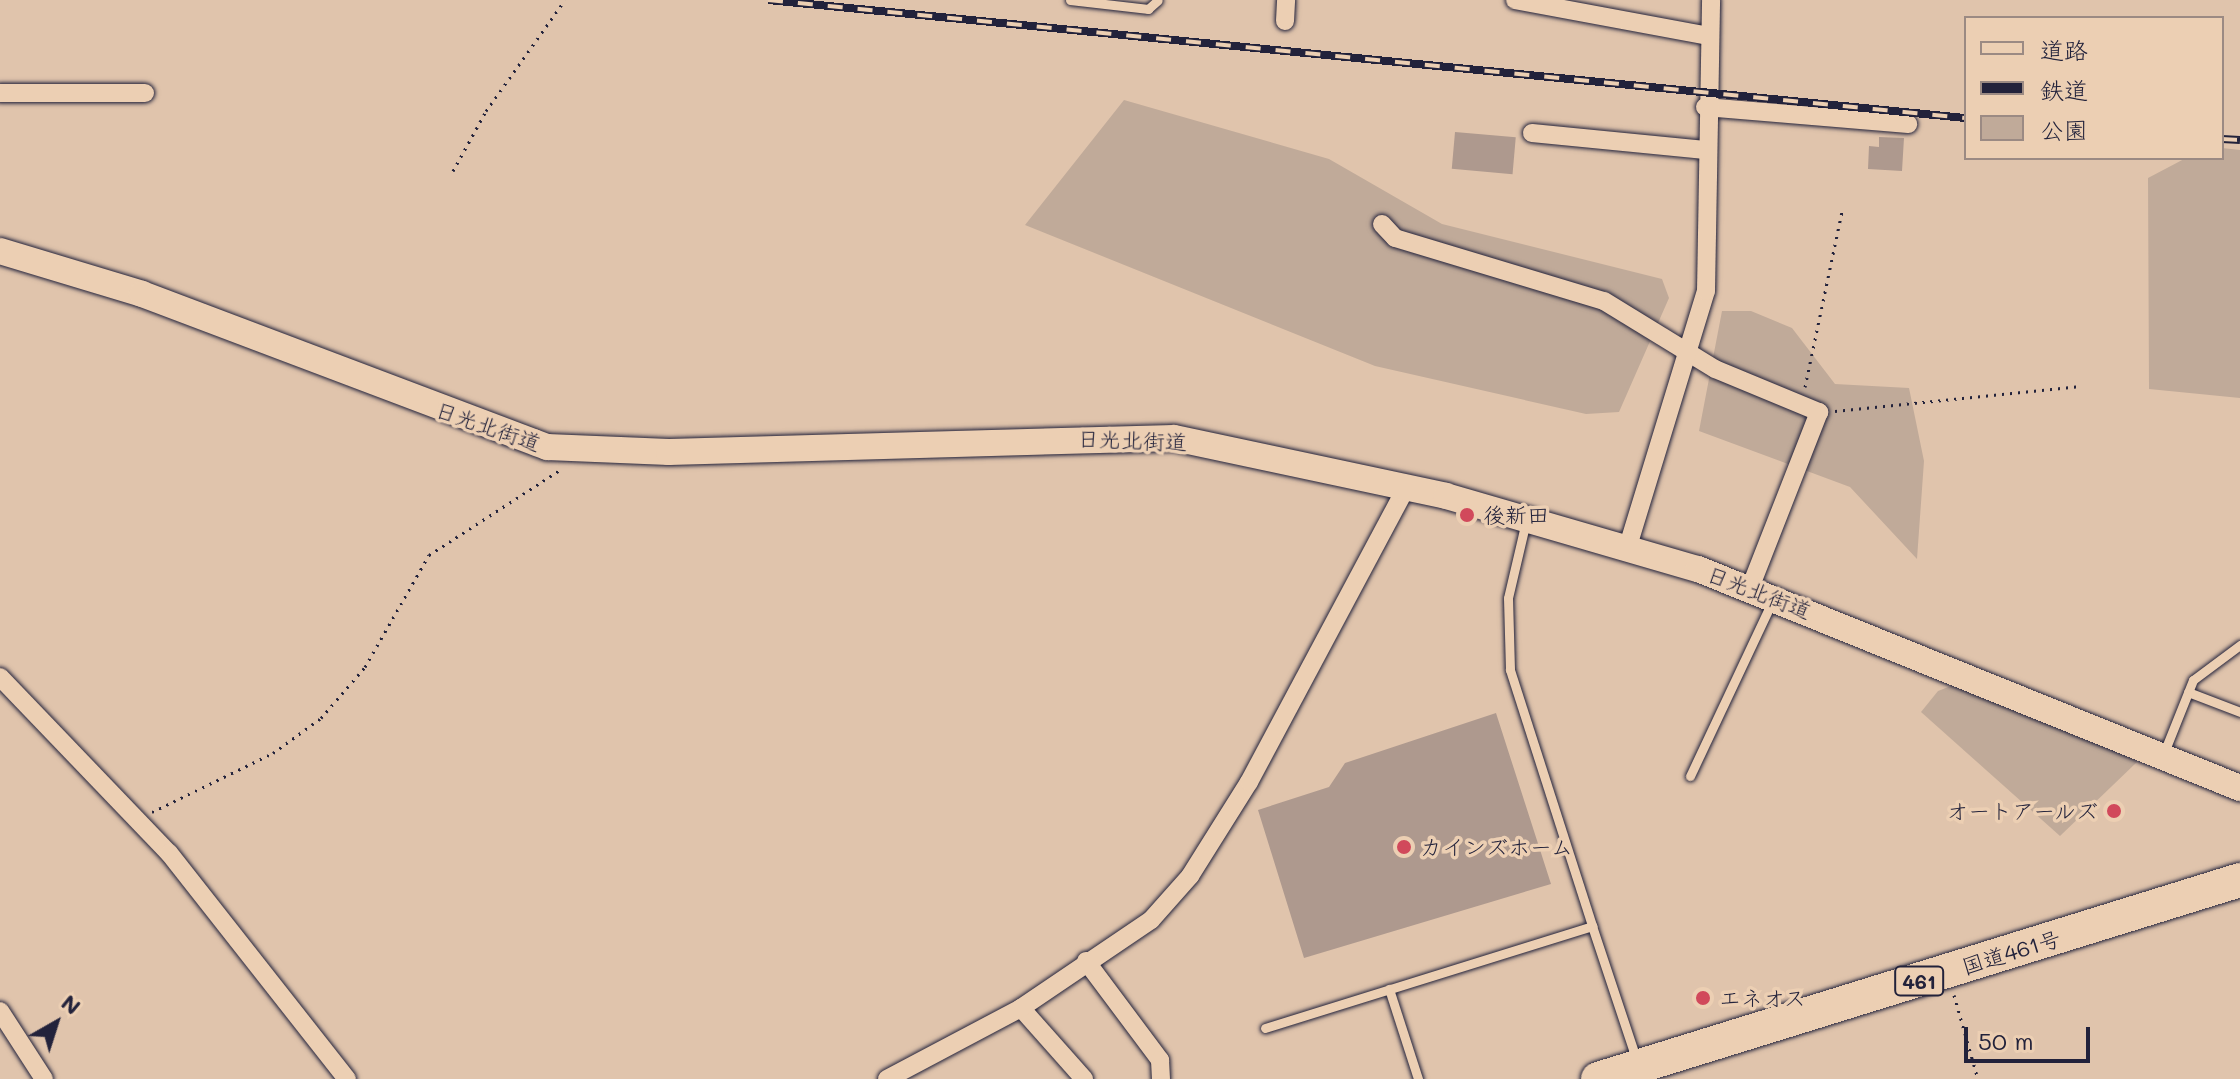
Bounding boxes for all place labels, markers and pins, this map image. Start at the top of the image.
place label: 後新田 [1483,502,1549,528]
marker: 後新田 [1458,506,1476,524]
place label: オートアールズ [1945,798,2098,824]
marker: オートアールズ [2105,802,2123,820]
place label: カインズホーム [1420,834,1574,860]
marker: カインズホーム [1395,838,1413,856]
place label: エネオス [1719,985,1807,1011]
marker: エネオス [1694,989,1712,1007]

